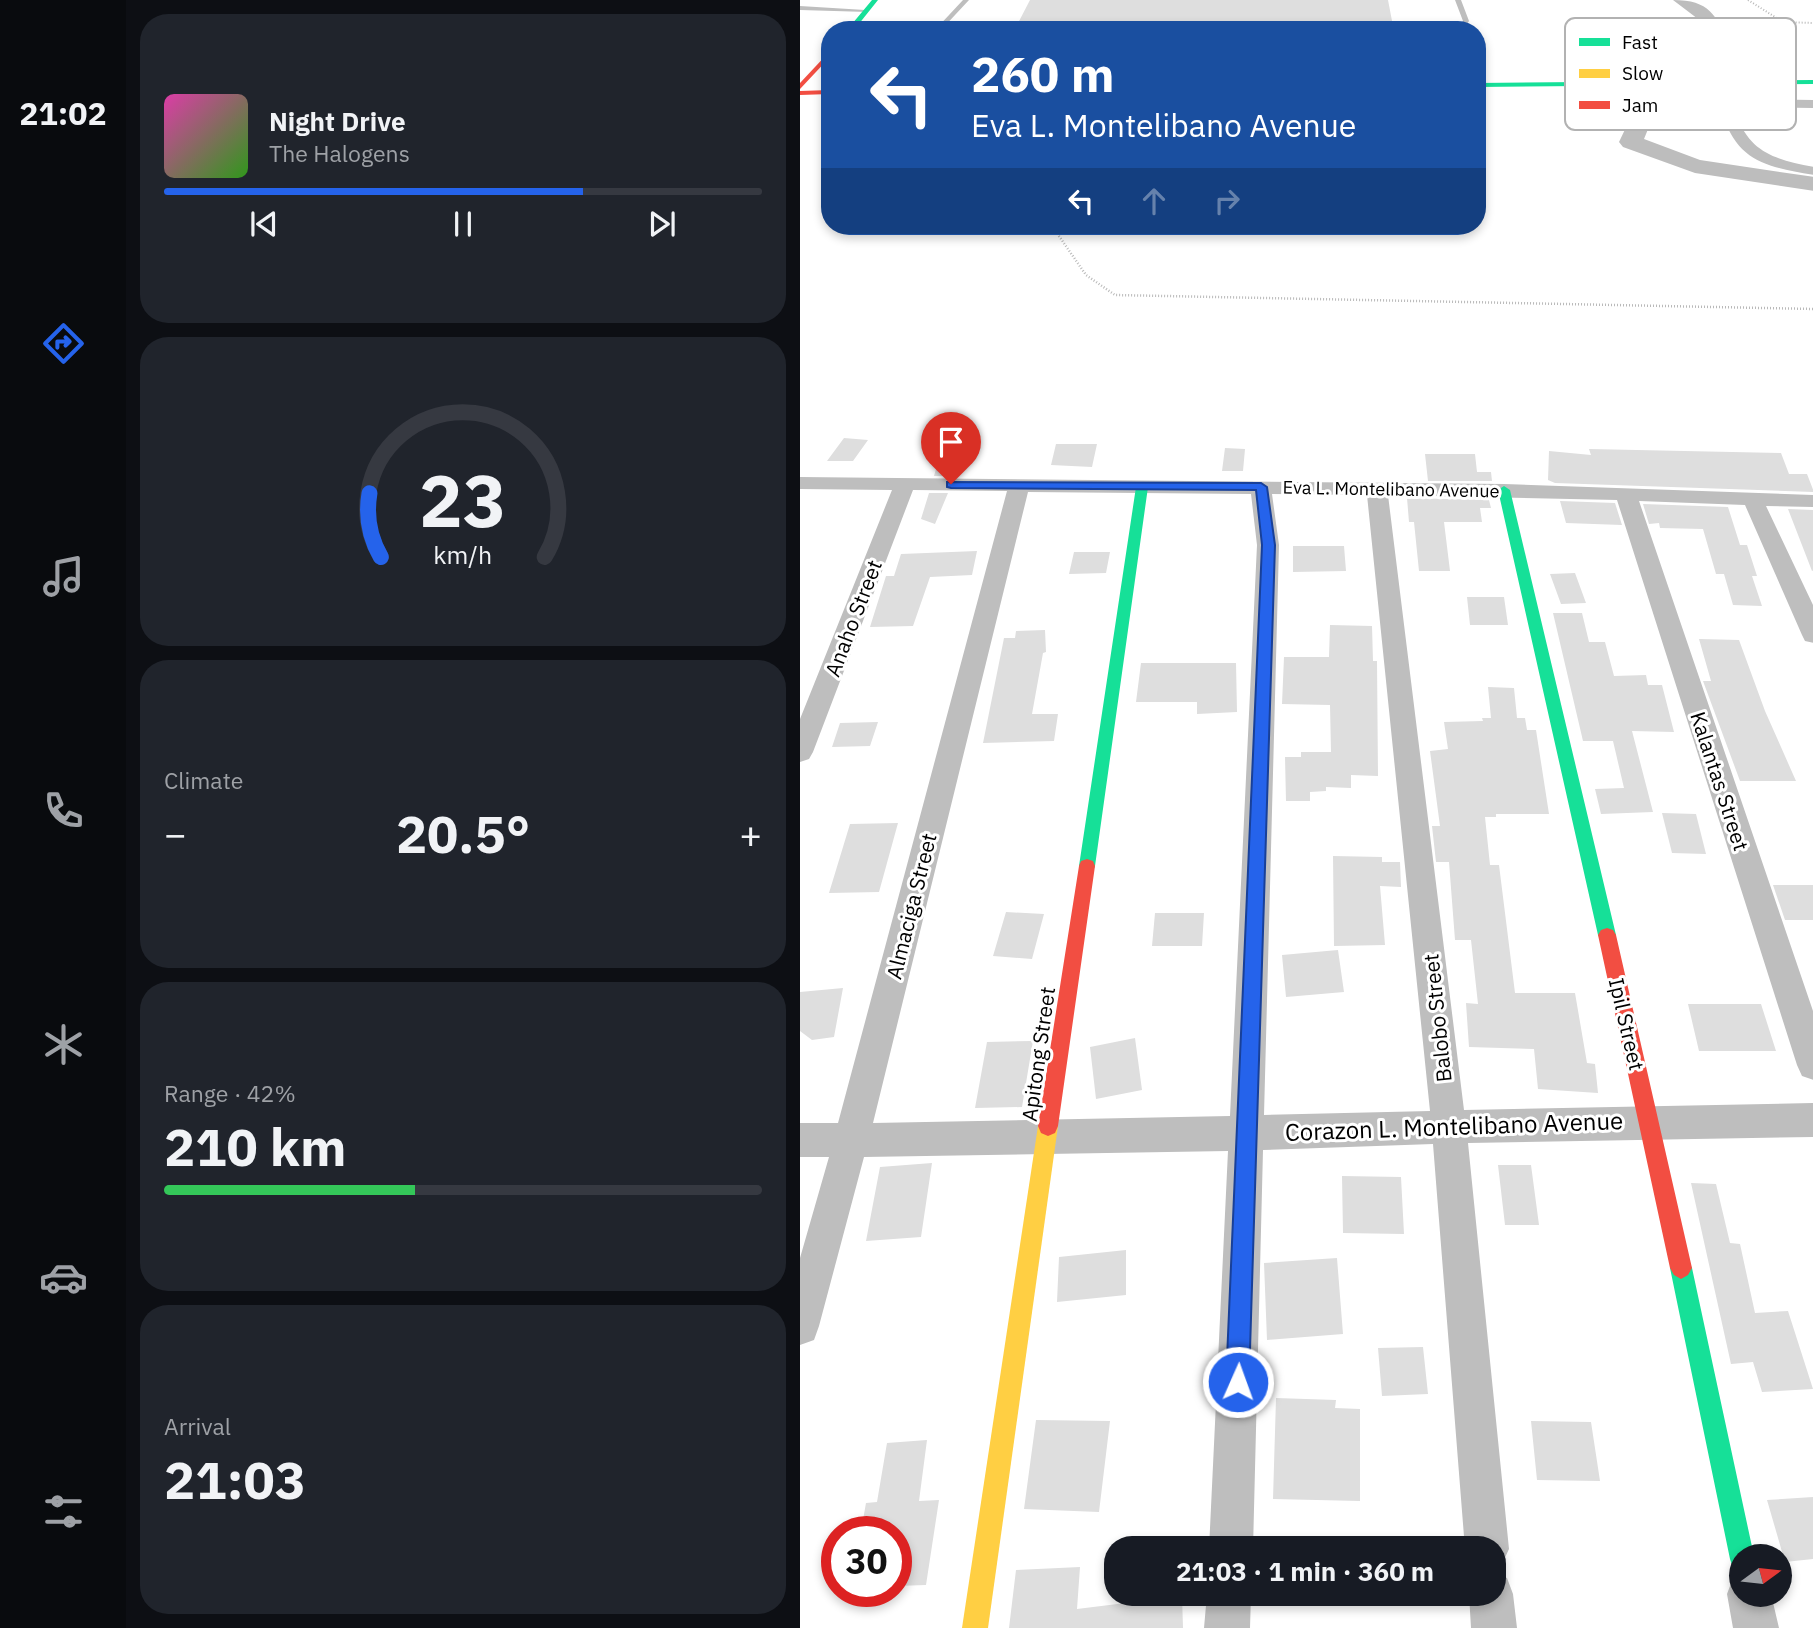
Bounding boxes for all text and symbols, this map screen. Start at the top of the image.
legend [1565,18,1796,130]
text: Fast [1622,30,1658,54]
text: 260 m [971,42,1115,105]
icon: left [856,49,947,140]
text: Slow [1622,61,1663,85]
text: 21:02 [19,92,107,134]
text: Jam [1622,93,1658,117]
text: Night Drive [269,104,406,138]
text: Eva L. Montelibano Avenue [971,104,1356,146]
text: The Halogens [269,138,410,168]
icon: left [1062,182,1100,220]
icon: ahead [1135,182,1173,220]
icon: right [1208,182,1246,220]
icon: previous [245,205,283,243]
icon: pause [444,205,482,243]
icon: next [643,205,681,243]
icon: directions [39,319,88,368]
pin [921,412,981,484]
icon: arrive [932,423,970,461]
text: 23 [419,453,507,548]
street label: Eva L. Montelibano Avenue [1282,476,1500,502]
text: km/h [434,538,492,571]
icon: music [39,552,88,601]
street label: Anaho Street [818,556,888,680]
street label: Kalantas Street [1684,708,1756,854]
text: Climate [164,765,243,795]
icon: phone [39,786,88,835]
text: 20.5° [396,800,530,867]
text: − [164,809,187,858]
text: + [739,809,762,858]
street label: Almaciga Street [879,830,943,982]
street label: Balobo Street [1416,952,1458,1084]
street label: Ipil Street [1603,975,1651,1073]
street label: Apitong Street [1015,985,1061,1123]
icon: climate [39,1020,88,1069]
text: Range · 42% [164,1078,296,1108]
street label: Corazon L. Montelibano Avenue [1284,1104,1624,1148]
text: 210 km [164,1113,346,1180]
icon: car [39,1253,88,1302]
position arrow [1201,1345,1275,1419]
text: Arrival [164,1411,231,1441]
text: 21:03 [164,1446,306,1513]
icon: filters [39,1487,88,1536]
speed limit sign: 30 [821,1516,912,1607]
north arrow [1729,1544,1792,1606]
map controls [1729,1544,1792,1607]
text: 21:03 · 1 min · 360 m [1176,1554,1434,1588]

